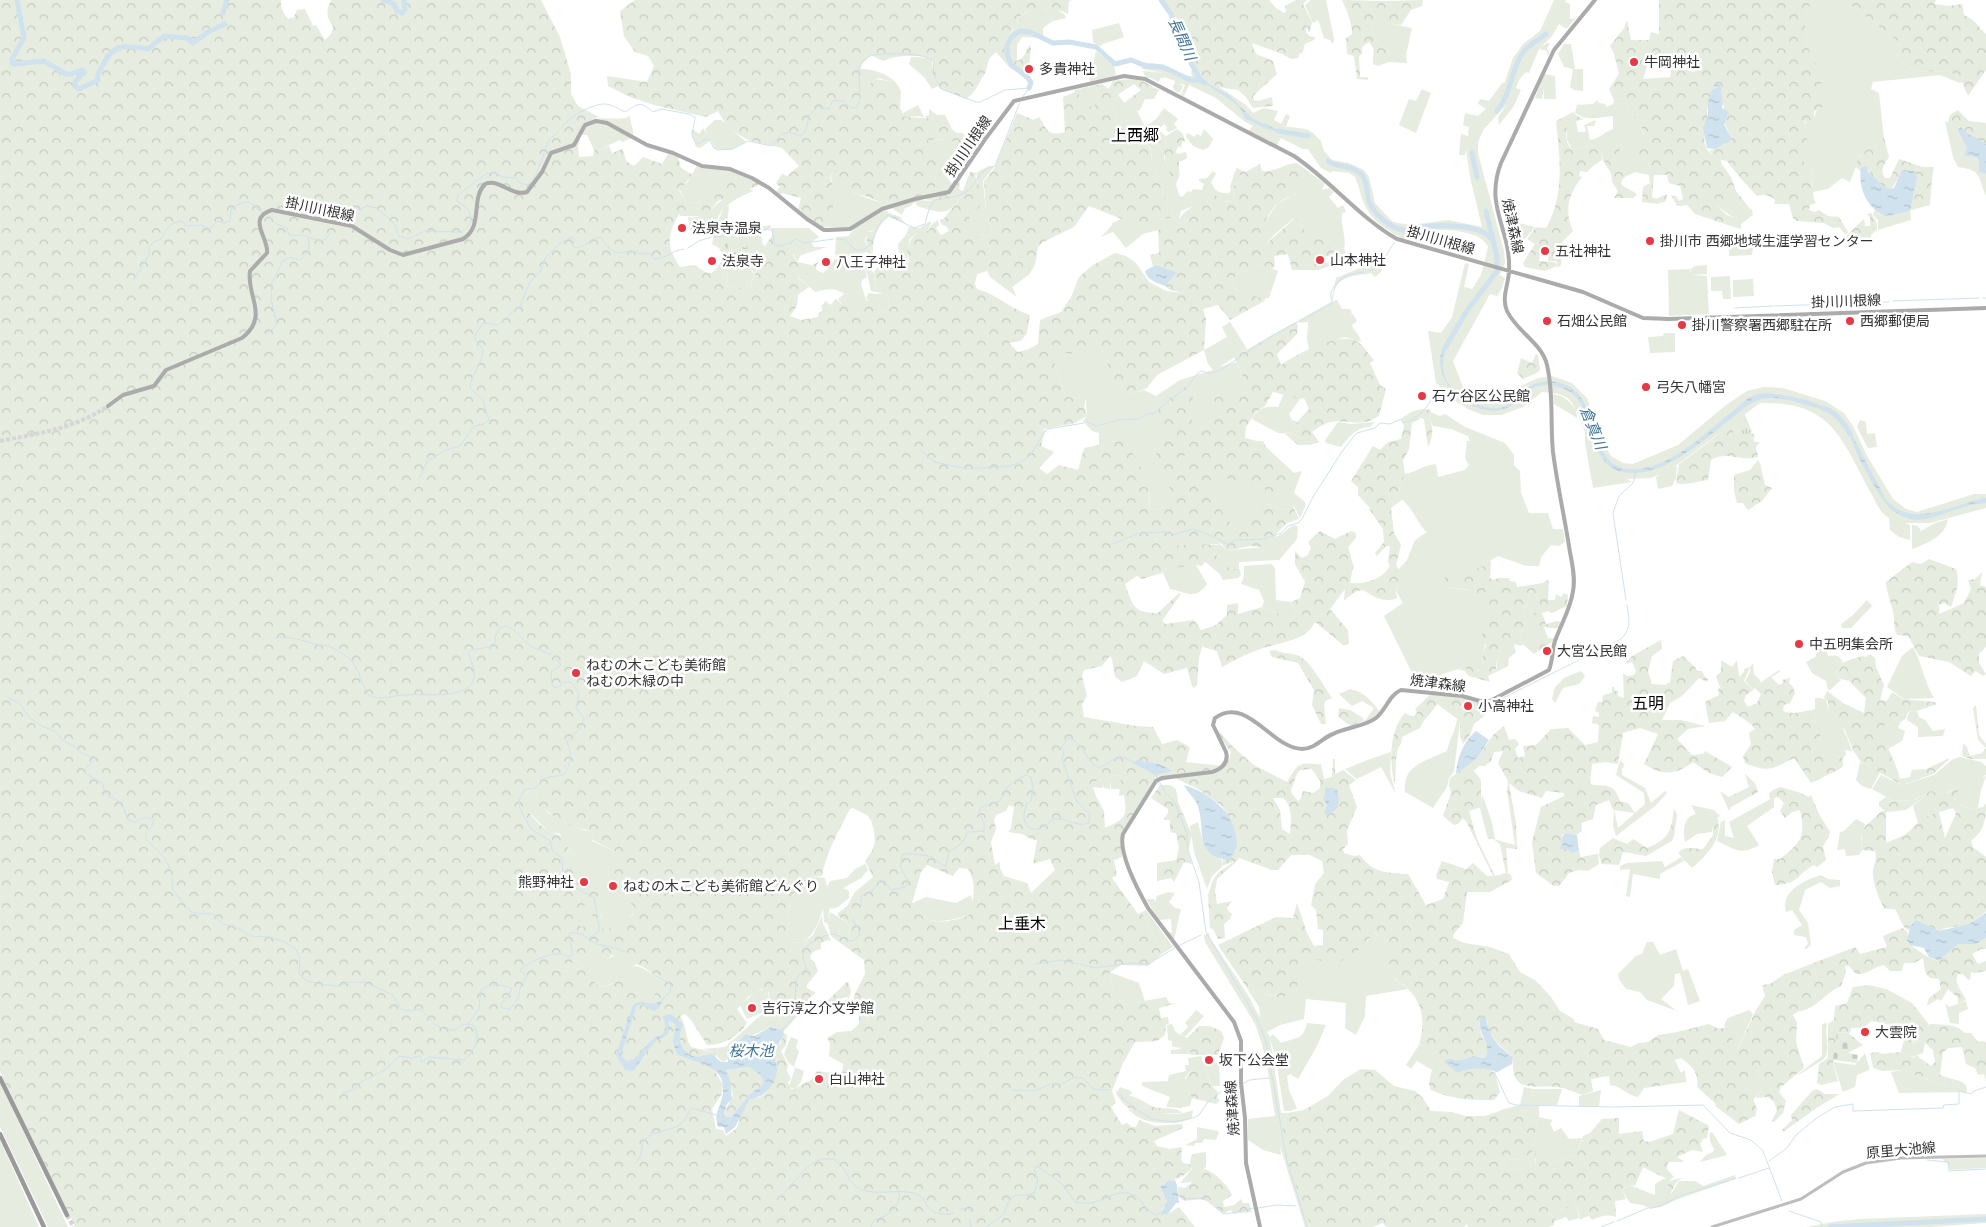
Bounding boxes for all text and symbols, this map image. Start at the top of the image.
water label: 長間川 [1164,14,1201,65]
place label: 牛岡神社 [1644,53,1700,71]
marker: 牛岡神社 [1628,56,1640,68]
place label: 多貴神社 [1039,60,1095,78]
marker: 多貴神社 [1023,63,1035,75]
street label: 掛川川根線 [941,112,995,180]
district label: 上西郷 [1111,125,1159,146]
street label: 掛川川根線 [284,193,356,225]
street label: 焼津森線 [1498,197,1528,255]
place label: 法泉寺温泉 [692,219,762,237]
marker: 法泉寺温泉 [676,222,688,234]
street label: 掛川川根線 [1405,222,1477,258]
place label: 掛川市 西郷地域生涯学習センター [1660,232,1874,250]
marker: 掛川市 西郷地域生涯学習センター [1644,235,1656,247]
place label: 五社神社 [1555,242,1611,260]
marker: 五社神社 [1539,245,1551,257]
place label: 山本神社 [1330,251,1386,269]
place label: 法泉寺 [722,252,764,270]
place label: 八王子神社 [836,253,906,271]
marker: 山本神社 [1314,254,1326,266]
marker: 法泉寺 [706,255,718,267]
marker: 八王子神社 [820,256,832,268]
street label: 掛川川根線 [1811,291,1881,311]
place label: 石畑公民館 [1557,312,1627,330]
place label: 西郷郵便局 [1860,312,1930,330]
marker: 石畑公民館 [1541,315,1553,327]
marker: 西郷郵便局 [1844,315,1856,327]
place label: 掛川警察署西郷駐在所 [1692,316,1832,334]
marker: 掛川警察署西郷駐在所 [1676,319,1688,331]
place label: 弓矢八幡宮 [1656,378,1726,396]
marker: 弓矢八幡宮 [1640,381,1652,393]
place label: 石ケ谷区公民館 [1432,387,1530,405]
marker: 石ケ谷区公民館 [1416,390,1428,402]
water label: 倉真川 [1575,403,1611,454]
place label: 中五明集会所 [1809,635,1893,653]
marker: 中五明集会所 [1793,638,1805,650]
place label: 大宮公民館 [1557,642,1627,660]
marker: 大宮公民館 [1541,645,1553,657]
place label: ねむの木こども美術館 ねむの木緑の中 [586,656,726,690]
marker: ねむの木こども美術館 ねむの木緑の中 [570,667,582,679]
street label: 焼津森線 [1409,671,1467,695]
district label: 五明 [1632,693,1664,714]
place label: 小高神社 [1478,697,1534,715]
marker: 小高神社 [1462,700,1474,712]
place label: 熊野神社 [518,873,574,891]
marker: 熊野神社 [578,876,590,888]
place label: ねむの木こども美術館どんぐり [623,877,819,895]
marker: ねむの木こども美術館どんぐり [607,880,619,892]
district label: 上垂木 [998,913,1046,934]
place label: 吉行淳之介文学館 [762,999,874,1017]
marker: 吉行淳之介文学館 [746,1002,758,1014]
place label: 大雲院 [1875,1023,1917,1041]
marker: 大雲院 [1859,1026,1871,1038]
water label: 桜木池 [728,1041,775,1061]
place label: 坂下公会堂 [1219,1051,1289,1069]
marker: 坂下公会堂 [1203,1054,1215,1066]
place label: 白山神社 [829,1070,885,1088]
marker: 白山神社 [813,1073,825,1085]
street label: 焼津森線 [1221,1079,1243,1137]
street label: 原里大池線 [1865,1138,1937,1162]

